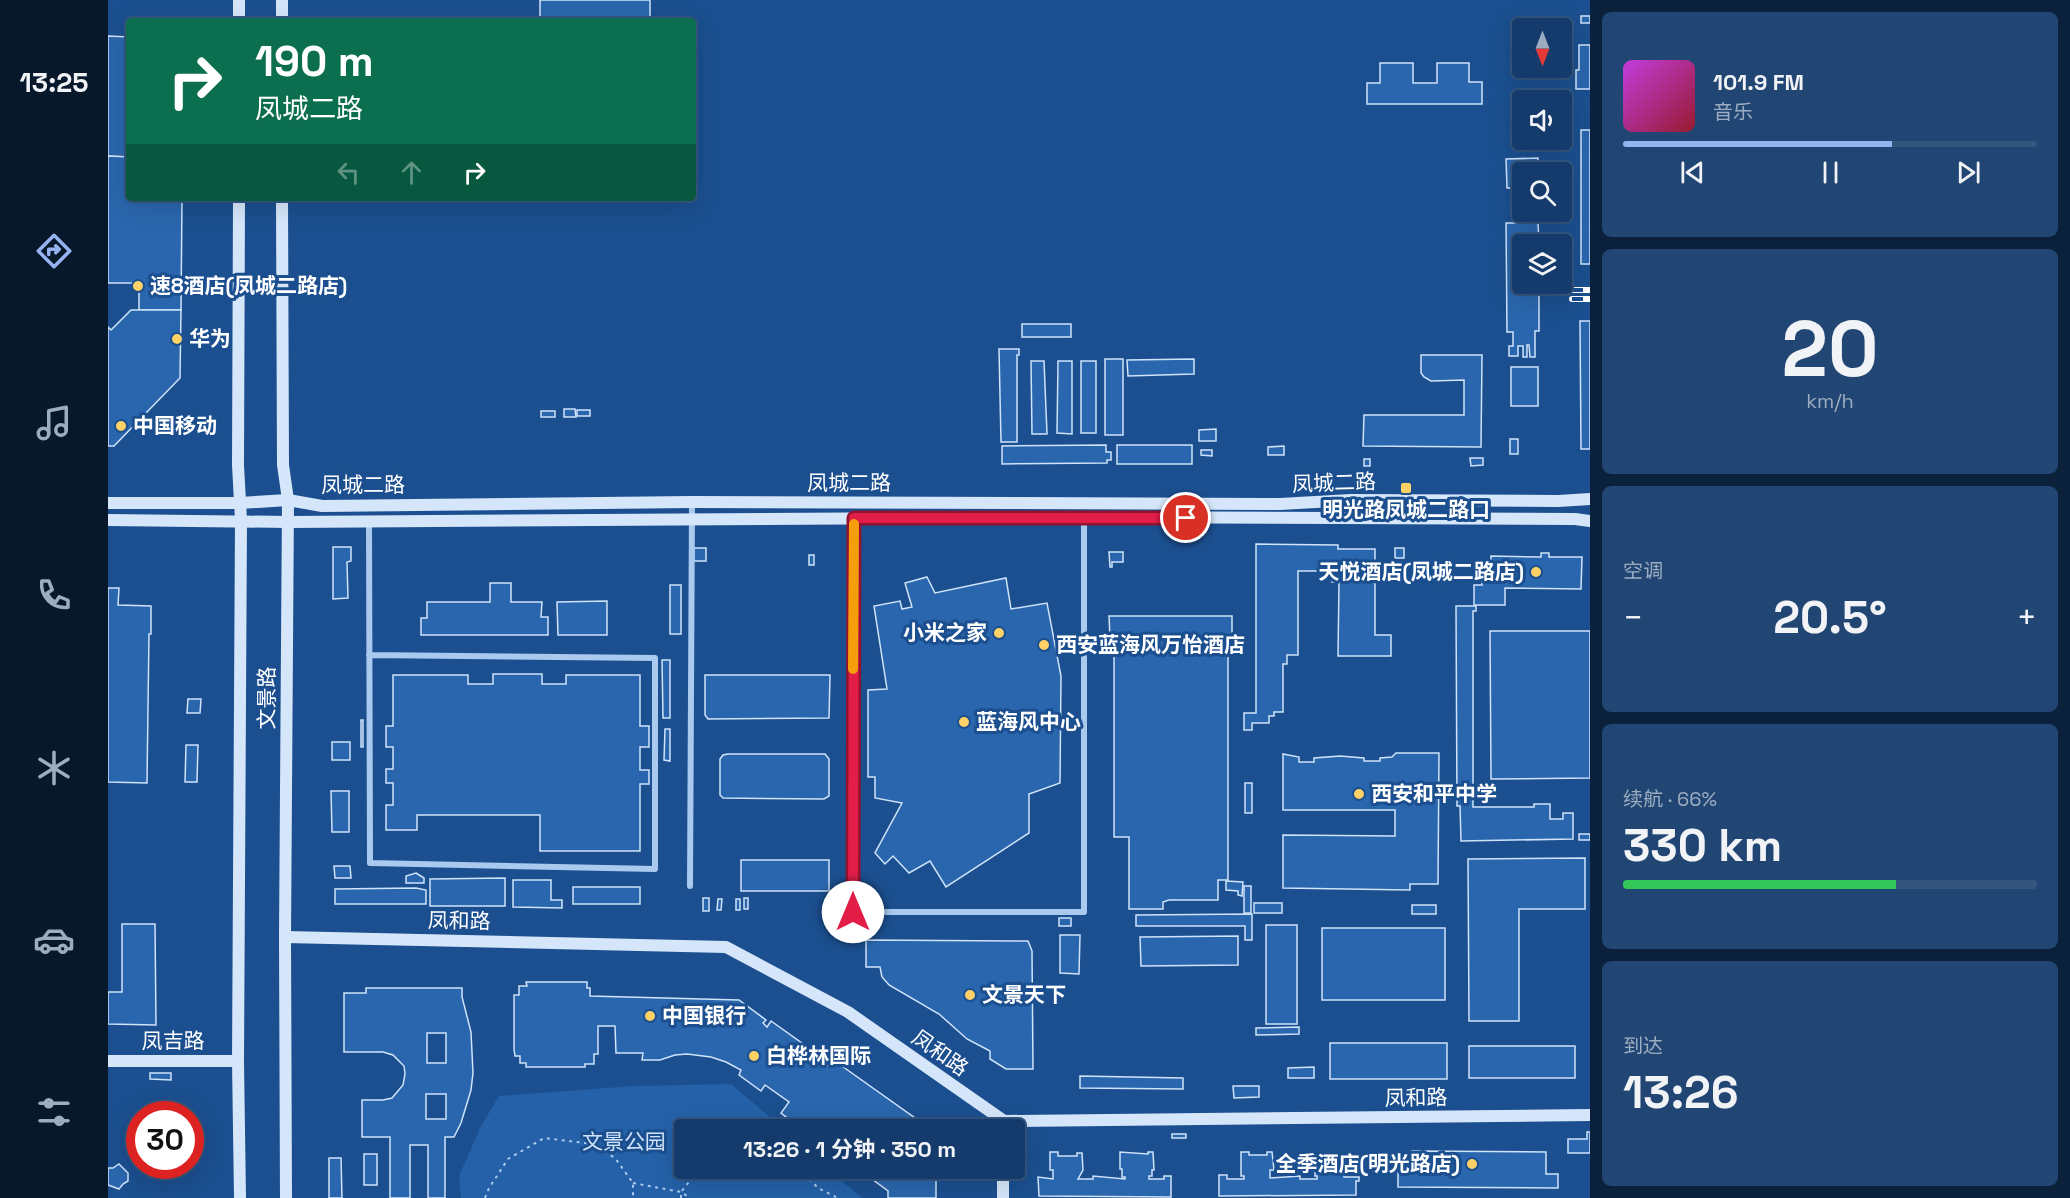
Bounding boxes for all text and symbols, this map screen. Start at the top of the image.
north arrow [1512,18,1572,78]
map controls [1512,18,1572,294]
text: 190 m [255,35,374,88]
icon: right [156,42,234,120]
text: 13:25 [20,65,88,100]
text: 101.9 FM [1713,68,1804,96]
button: sound [1512,90,1572,150]
text: 凤城二路 [255,91,363,126]
text: 音乐 [1713,99,1753,125]
icon: left [332,156,365,189]
icon: ahead [395,156,428,189]
icon: right [458,156,491,189]
icon: previous [1676,156,1709,189]
icon: pause [1814,156,1847,189]
icon: next [1952,156,1985,189]
button: search [1512,162,1572,222]
icon: directions [33,230,75,272]
button: layers [1512,234,1572,294]
place label: 速8酒店(凤城二路店) [150,272,347,299]
marker: 速8酒店(凤城二路店) [131,279,145,293]
text: 20 [1782,299,1878,399]
place label: 华为 [189,325,231,352]
marker: 华为 [170,332,184,346]
text: km/h [1806,388,1854,414]
icon: music [33,402,75,444]
place label: 中国移动 [133,412,217,439]
marker: 中国移动 [114,419,128,433]
street label: 凤城二路 [1292,468,1376,497]
street label: 凤城二路 [807,469,891,496]
street label: 凤城二路 [321,471,405,498]
marker: 明光路凤城二路口 [1399,481,1413,495]
pin [1160,492,1211,543]
place label: 明光路凤城二路口 [1322,496,1490,523]
icon: arrive [1169,501,1202,534]
place label: 天悦酒店(凤城二路店) [1318,558,1524,585]
text: 空调 [1623,558,1663,584]
marker: 天悦酒店(凤城二路店) [1529,565,1543,579]
icon: phone [33,574,75,616]
text: 20.5° [1773,589,1887,646]
text: − [1623,597,1643,639]
text: + [2017,597,2037,639]
place label: 小米之家 [903,619,987,646]
marker: 小米之家 [992,626,1006,640]
place label: 西安蓝海风万怡酒店 [1056,631,1245,658]
marker: 西安蓝海风万怡酒店 [1037,638,1051,652]
street label: 文景路 [253,667,280,730]
place label: 蓝海风中心 [976,708,1081,735]
marker: 蓝海风中心 [957,715,971,729]
icon: climate [33,747,75,789]
place label: 西安和平中学 [1371,780,1497,807]
text: 续航 · 66% [1623,786,1717,812]
marker: 西安和平中学 [1352,787,1366,801]
text: 330 km [1623,817,1782,874]
position arrow [821,880,885,944]
street label: 凤和路 [427,906,491,935]
icon: car [33,919,75,961]
place label: 文景天下 [982,981,1066,1008]
marker: 文景天下 [963,988,977,1002]
place label: 中国银行 [662,1002,746,1029]
marker: 中国银行 [643,1009,657,1023]
street label: 凤和路 [907,1023,974,1082]
street label: 凤吉路 [142,1027,205,1054]
text: 到达 [1623,1033,1663,1059]
place label: 白桦林国际 [766,1042,871,1069]
marker: 白桦林国际 [747,1049,761,1063]
text: 13:26 [1623,1064,1739,1121]
street label: 凤和路 [1384,1083,1448,1112]
icon: filters [33,1091,75,1133]
speed limit sign: 30 [126,1101,204,1179]
park label: 文景公园 [582,1128,666,1155]
text: 13:26 · 1 分钟 · 350 m [743,1135,956,1163]
place label: 全季酒店(明光路店) [1275,1150,1460,1177]
marker: 全季酒店(明光路店) [1465,1157,1479,1171]

